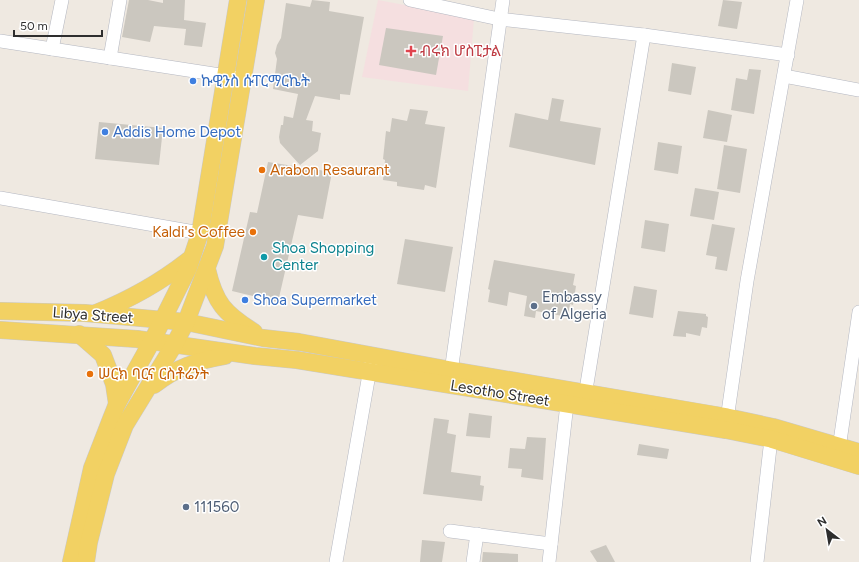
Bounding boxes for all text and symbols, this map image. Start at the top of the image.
scale bar [14,12,102,38]
text: 50 m [20,19,48,33]
place label: ብሩክ ሆስፒታል [420,42,501,60]
marker: ብሩክ ሆስፒታል [405,45,417,57]
place label: ኩዊንስ ሱፐርማርኬት [201,72,310,90]
marker: ኩዊንስ ሱፐርማርኬት [188,76,198,86]
place label: Addis Home Depot [113,123,242,141]
marker: Addis Home Depot [100,127,110,137]
place label: Arabon Resaurant [270,161,390,179]
marker: Arabon Resaurant [257,165,267,175]
place label: Kaldi's Coffee [152,223,245,241]
marker: Kaldi's Coffee [248,227,258,237]
place label: Shoa Shopping Center [272,239,374,274]
marker: Shoa Shopping Center [259,252,269,262]
place label: Embassy of Algeria [542,288,607,323]
place label: Shoa Supermarket [253,291,377,309]
marker: Shoa Supermarket [240,295,250,305]
marker: Embassy of Algeria [529,301,539,311]
street label: Libya Street [52,303,134,327]
place label: ሠርክ ባርና ርስቶሬንት [98,365,209,383]
marker: ሠርክ ባርና ርስቶሬንት [85,369,95,379]
street label: Lesotho Street [449,376,551,410]
place label: 111560 [194,498,239,516]
marker: 111560 [181,502,191,512]
north arrow [807,510,847,550]
text: N [815,514,829,530]

